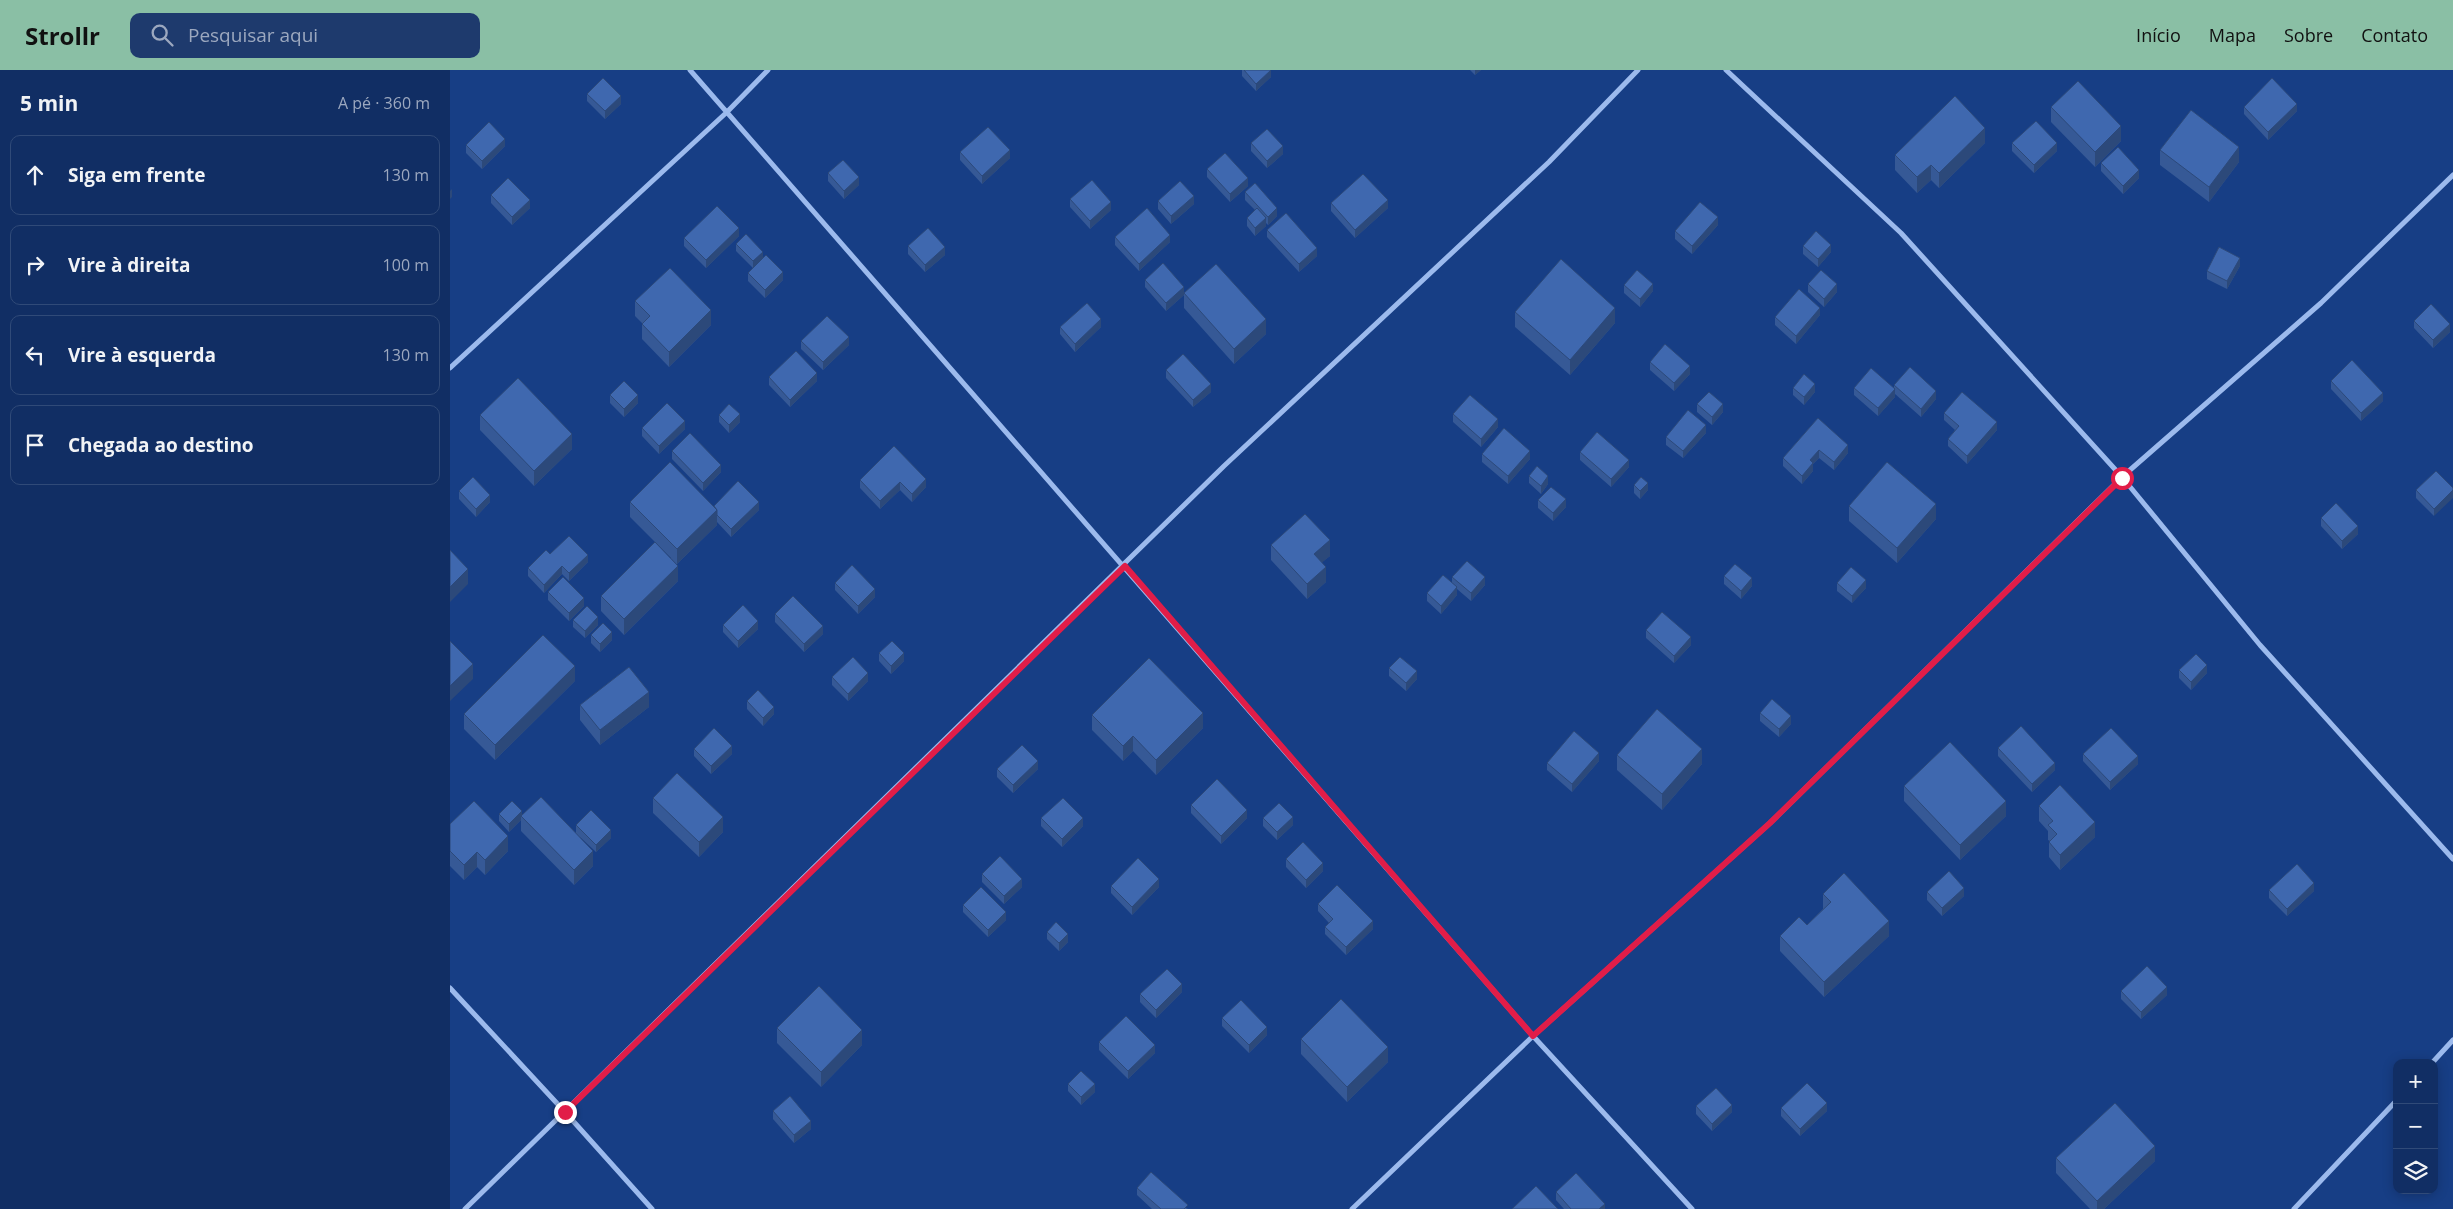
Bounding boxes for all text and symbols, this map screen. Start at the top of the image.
search box [130,13,480,58]
text: Strollr [25,19,100,52]
icon: search [148,21,176,49]
text: Pesquisar aqui [188,22,318,48]
text: Início [2136,23,2181,47]
text: Mapa [2209,23,2256,47]
text: Sobre [2284,23,2333,47]
text: Contato [2361,23,2428,47]
text: 5 min [20,89,78,117]
text: A pé · 360 m [338,92,430,114]
icon: ahead [21,161,49,189]
text: Siga em frente [68,162,205,188]
text: 130 m [383,164,429,186]
icon: right [21,251,49,279]
text: Vire à direita [68,252,191,278]
text: 100 m [383,254,429,276]
icon: left [21,341,49,369]
text: Vire à esquerda [68,342,216,368]
text: 130 m [383,344,429,366]
icon: arrive [21,431,49,459]
text: Chegada ao destino [68,432,254,458]
route start [2111,467,2134,490]
map controls [2393,1059,2438,1194]
button: + [2393,1059,2438,1104]
route end [554,1101,577,1124]
button: − [2393,1104,2438,1149]
button: layers [2393,1149,2438,1194]

